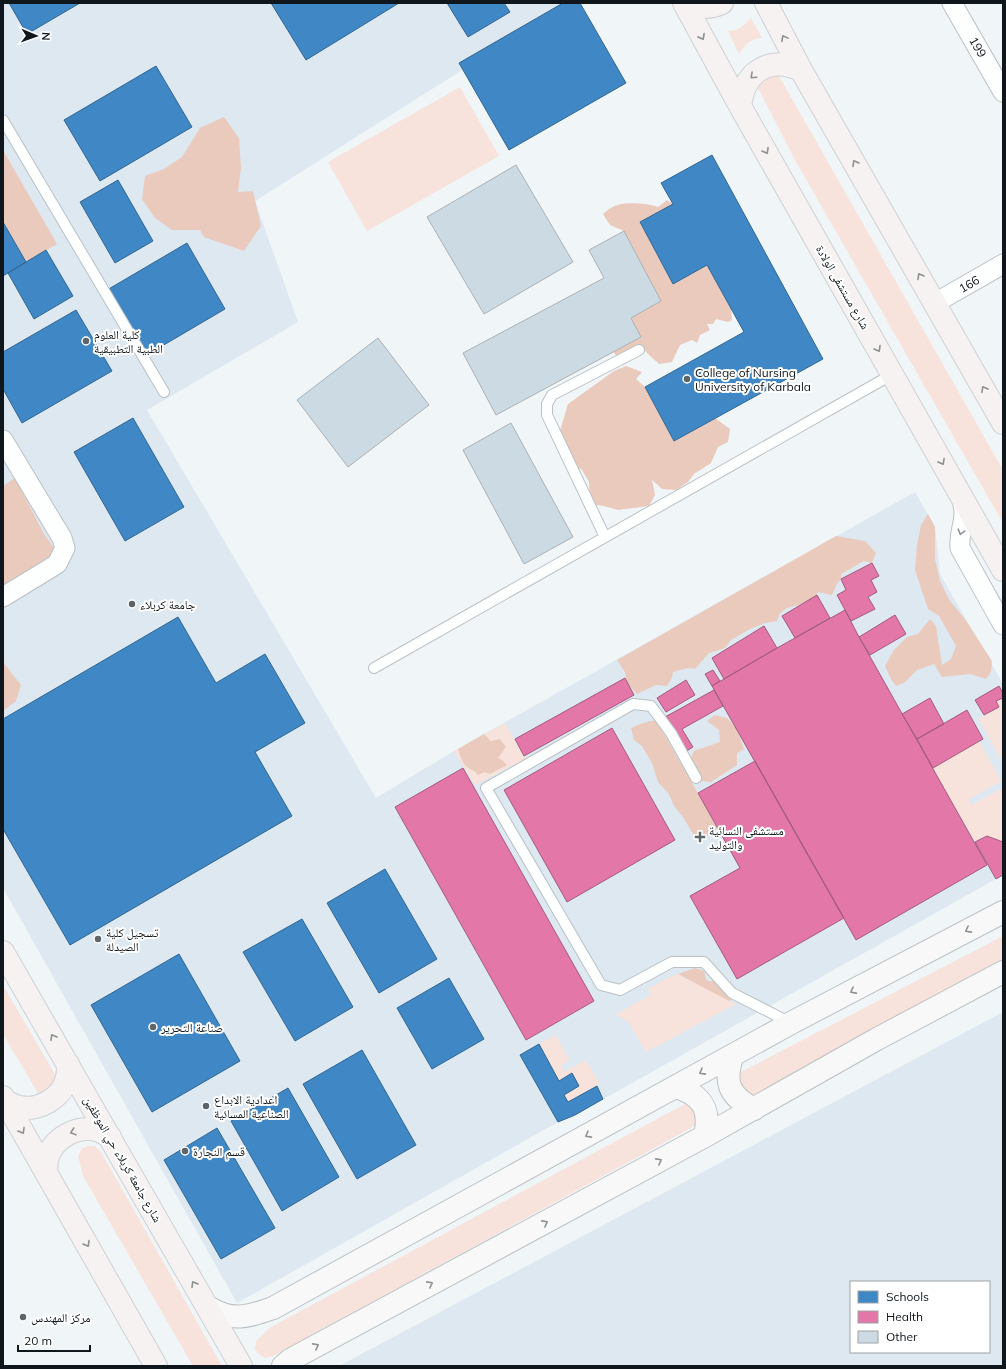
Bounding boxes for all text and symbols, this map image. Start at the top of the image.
north arrow [16,16,56,56]
text: N [39,32,53,41]
one-way arrow [698,33,705,40]
street label: 199 [966,34,990,60]
one-way arrow [782,35,789,42]
one-way arrow [750,71,758,78]
one-way arrow [761,147,768,154]
one-way arrow [853,160,860,167]
street label: شارع مستشفى الولادة [812,242,873,332]
street label: 166 [956,272,982,296]
one-way arrow [917,273,924,280]
place label: كلية العلوم الطبية التطبيقية [94,327,163,356]
marker: كلية العلوم الطبية التطبيقية [81,336,91,346]
one-way arrow [874,345,881,352]
place label: College of Nursing University of Karbala [695,365,811,394]
marker: College of Nursing University of Karbala [682,374,692,384]
one-way arrow [981,386,988,393]
one-way arrow [938,458,945,465]
one-way arrow [957,528,966,535]
place label: جامعة كربلاء [140,597,196,612]
marker: جامعة كربلاء [127,599,137,609]
place label: مستشفى النسائية والتوليد [709,823,784,852]
marker: مستشفى النسائية والتوليد [694,831,706,843]
place label: تسجيل كلية الصيدلة [106,925,159,954]
one-way arrow [965,926,973,933]
marker: تسجيل كلية الصيدلة [93,934,103,944]
one-way arrow [850,986,857,993]
place label: صناعة التحرير [160,1020,223,1035]
marker: صناعة التحرير [148,1022,158,1032]
one-way arrow [50,1034,57,1041]
one-way arrow [699,1068,706,1075]
place label: اعدادية الابداع الصناعية المسائية [214,1092,289,1121]
street label: شارع جامعة كربلاء حي الموظفين [78,1093,165,1226]
marker: اعدادية الابداع الصناعية المسائية [201,1101,211,1111]
one-way arrow [18,1127,25,1134]
one-way arrow [70,1127,77,1136]
one-way arrow [585,1130,592,1137]
place label: قسم النجارة [193,1144,245,1160]
marker: قسم النجارة [180,1146,190,1156]
one-way arrow [655,1158,663,1166]
one-way arrow [541,1220,548,1227]
one-way arrow [82,1239,89,1247]
one-way arrow [192,1280,199,1288]
one-way arrow [426,1281,434,1289]
legend [850,1281,990,1353]
text: Schools [886,1289,929,1304]
text: Health [886,1309,923,1324]
place label: مركز المهندس [31,1310,91,1325]
marker: مركز المهندس [18,1312,28,1322]
scale bar [18,1327,90,1353]
text: Other [886,1329,918,1344]
text: 20 m [24,1333,52,1348]
one-way arrow [312,1343,319,1350]

